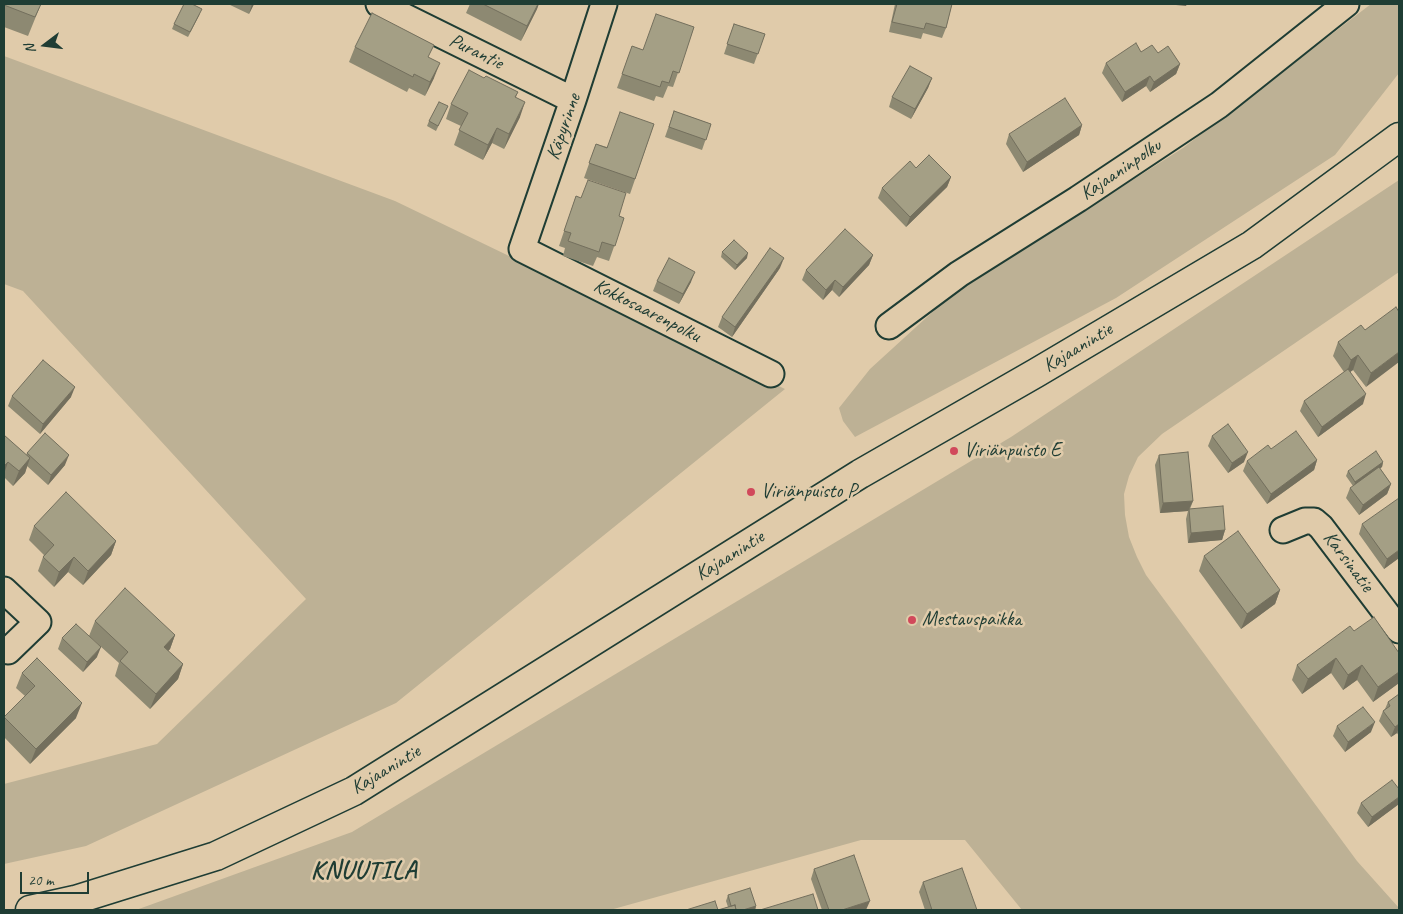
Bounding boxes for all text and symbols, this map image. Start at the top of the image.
north arrow [20,20,70,70]
street label: Purantie [445,29,507,75]
text: N [21,43,39,55]
street label: Käpyrinne [541,91,587,163]
street label: Kajaaninpolku [1076,134,1166,206]
street label: Kokkosaarenpolku [589,274,705,348]
street label: Kajaanintie [1039,318,1117,378]
place label: Viriänpuisto E [964,439,1061,463]
marker: Viriänpuisto E [948,445,960,457]
place label: Viriänpuisto P [761,480,857,504]
marker: Viriänpuisto P [745,486,757,498]
street label: Kajaanintie [691,525,769,587]
street label: Karsinatie [1317,527,1379,597]
place label: Mestauspaikka [922,608,1021,632]
marker: Mestauspaikka [906,614,918,626]
street label: Kajaanintie [347,740,425,800]
district label: KNUUTILA [311,856,417,886]
scale bar [22,862,91,894]
text: 20 m [28,871,54,890]

